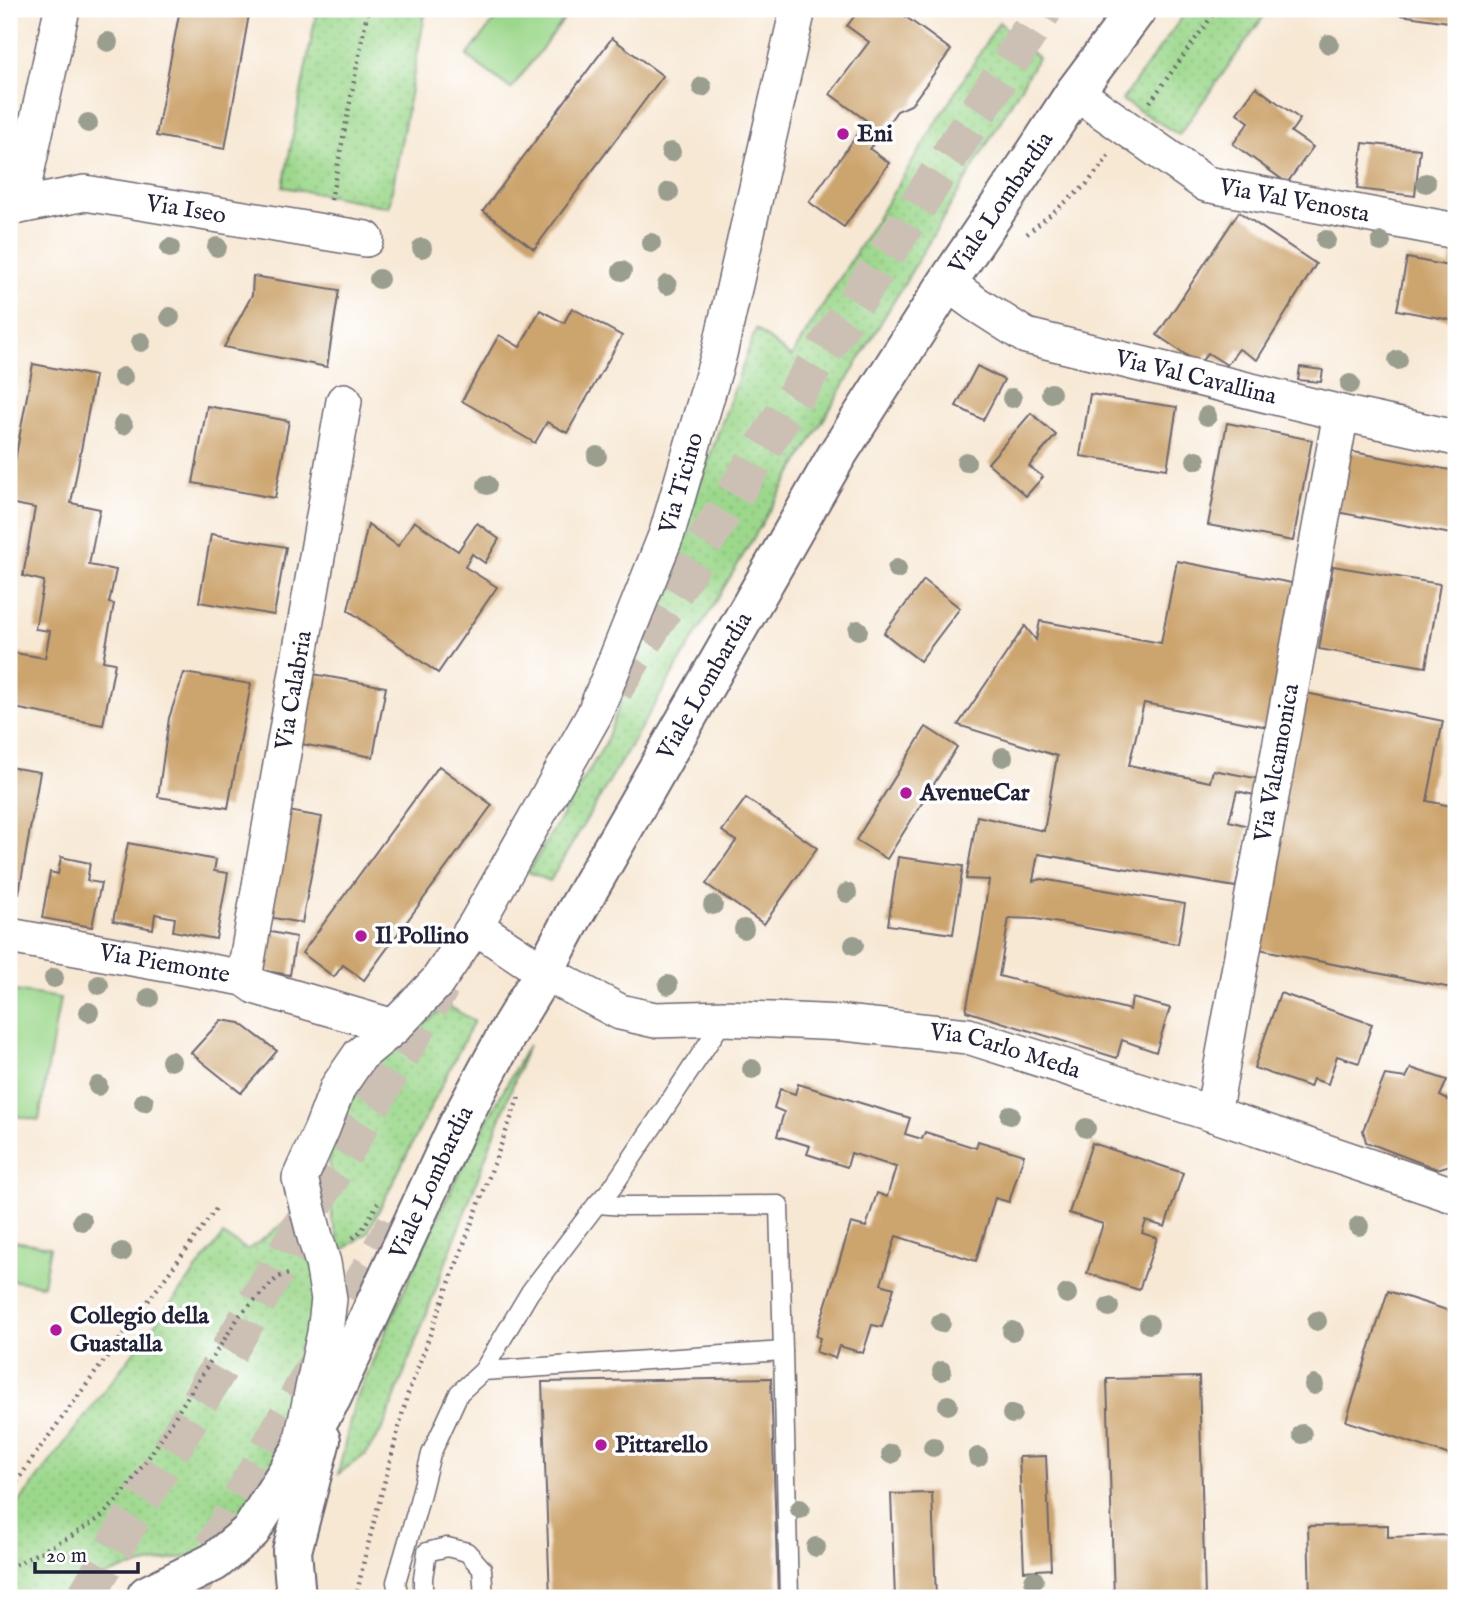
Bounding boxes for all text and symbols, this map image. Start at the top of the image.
place label: Eni [857,119,893,150]
street label: Viale Lombardia [941,125,1061,281]
marker: Eni [835,126,851,142]
street label: Via Val Venosta [1216,171,1373,230]
street label: Via Iseo [143,188,228,231]
street label: Via Val Cavallina [1111,343,1280,412]
street label: Via Ticino [652,429,711,538]
street label: Viale Lombardia [650,606,760,766]
street label: Via Calabria [268,628,320,753]
street label: Via Valcamonica [1247,680,1307,846]
place label: AvenueCar [919,778,1030,809]
marker: AvenueCar [898,785,914,801]
place label: Il Pollino [375,921,469,952]
marker: Il Pollino [353,928,369,944]
street label: Via Piemonte [96,937,232,991]
street label: Via Carlo Meda [927,1016,1085,1086]
street label: Viale Lombardia [382,1100,481,1265]
place label: Collegio della Guastalla [70,1301,209,1360]
marker: Collegio della Guastalla [48,1322,64,1338]
place label: Pittarello [615,1430,708,1461]
marker: Pittarello [593,1437,609,1453]
scale bar [35,1530,138,1574]
text: 20 m [46,1543,87,1570]

